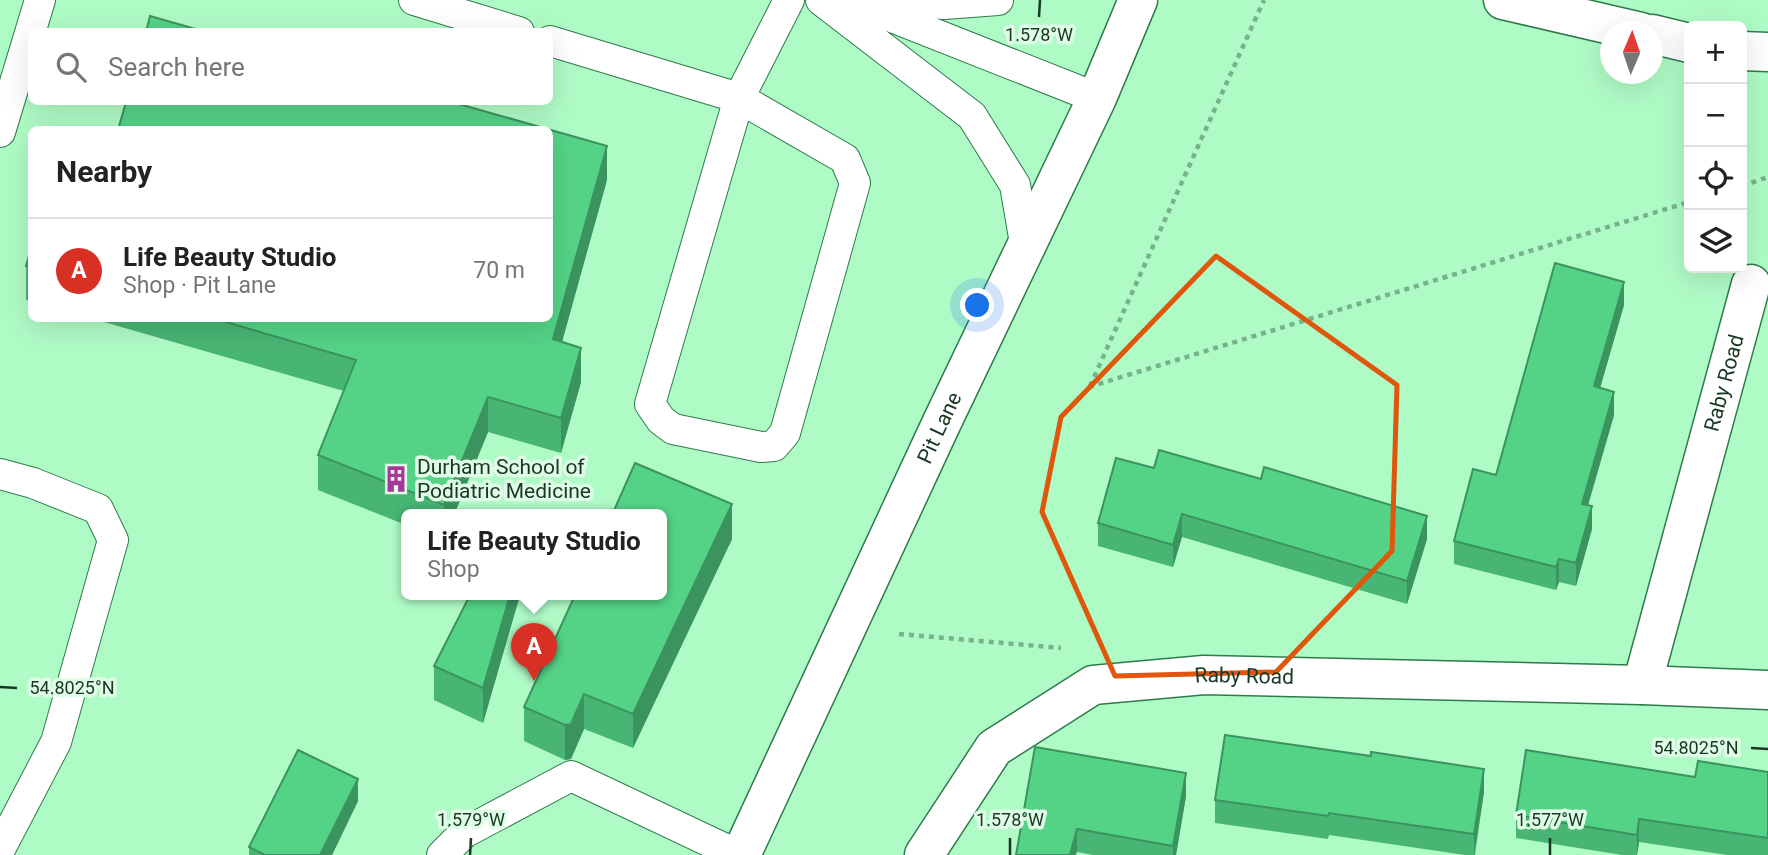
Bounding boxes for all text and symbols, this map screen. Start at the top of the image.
north arrow [1600,21,1663,84]
map controls [1684,21,1747,273]
button: + [1684,21,1747,84]
text: 1.578°W [1005,24,1073,45]
search box [28,28,553,105]
icon: search [52,48,90,86]
text: Search here [108,52,245,82]
button: − [1684,84,1747,147]
button: locate [1684,147,1747,210]
text: Nearby [56,154,152,189]
button: layers [1684,210,1747,273]
text: Life Beauty Studio [123,242,336,272]
text: A [71,257,87,284]
text: 70 m [473,257,525,284]
text: Shop · Pit Lane [123,272,276,299]
your location [960,288,994,322]
street label: Raby Road [1699,332,1749,434]
street label: Pit Lane [912,388,966,467]
place label: Durham School of Podiatric Medicine [417,455,591,503]
building icon: Durham School of Podiatric Medicine [381,464,411,494]
popup [401,509,667,600]
text: Life Beauty Studio [427,526,641,556]
text: Shop [427,556,480,583]
pin: A [511,623,557,681]
street label: Raby Road [1194,663,1294,689]
text: 54.8025°N [29,677,115,698]
text: 54.8025°N [1653,737,1739,758]
text: 1.579°W [437,809,505,830]
text: 1.578°W [976,809,1044,830]
text: 1.577°W [1516,809,1584,830]

